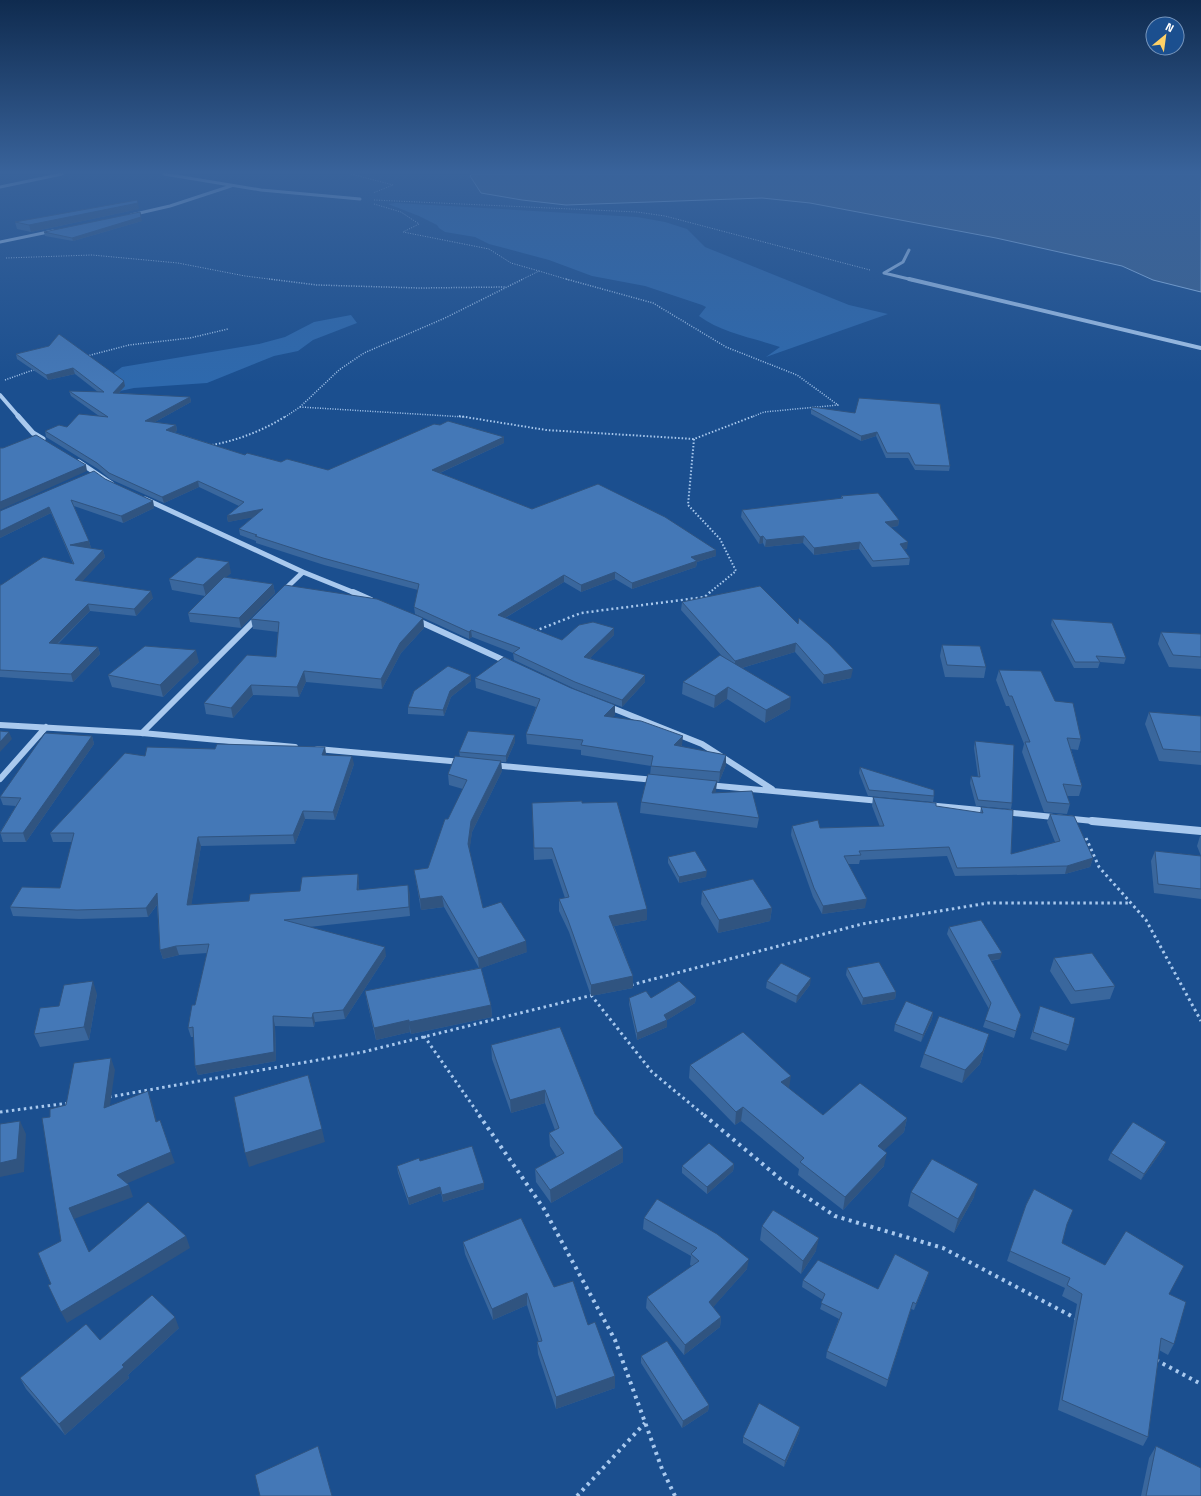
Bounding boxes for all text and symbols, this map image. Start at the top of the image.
north arrow [1145,16,1185,56]
text: N [1163,18,1177,36]

